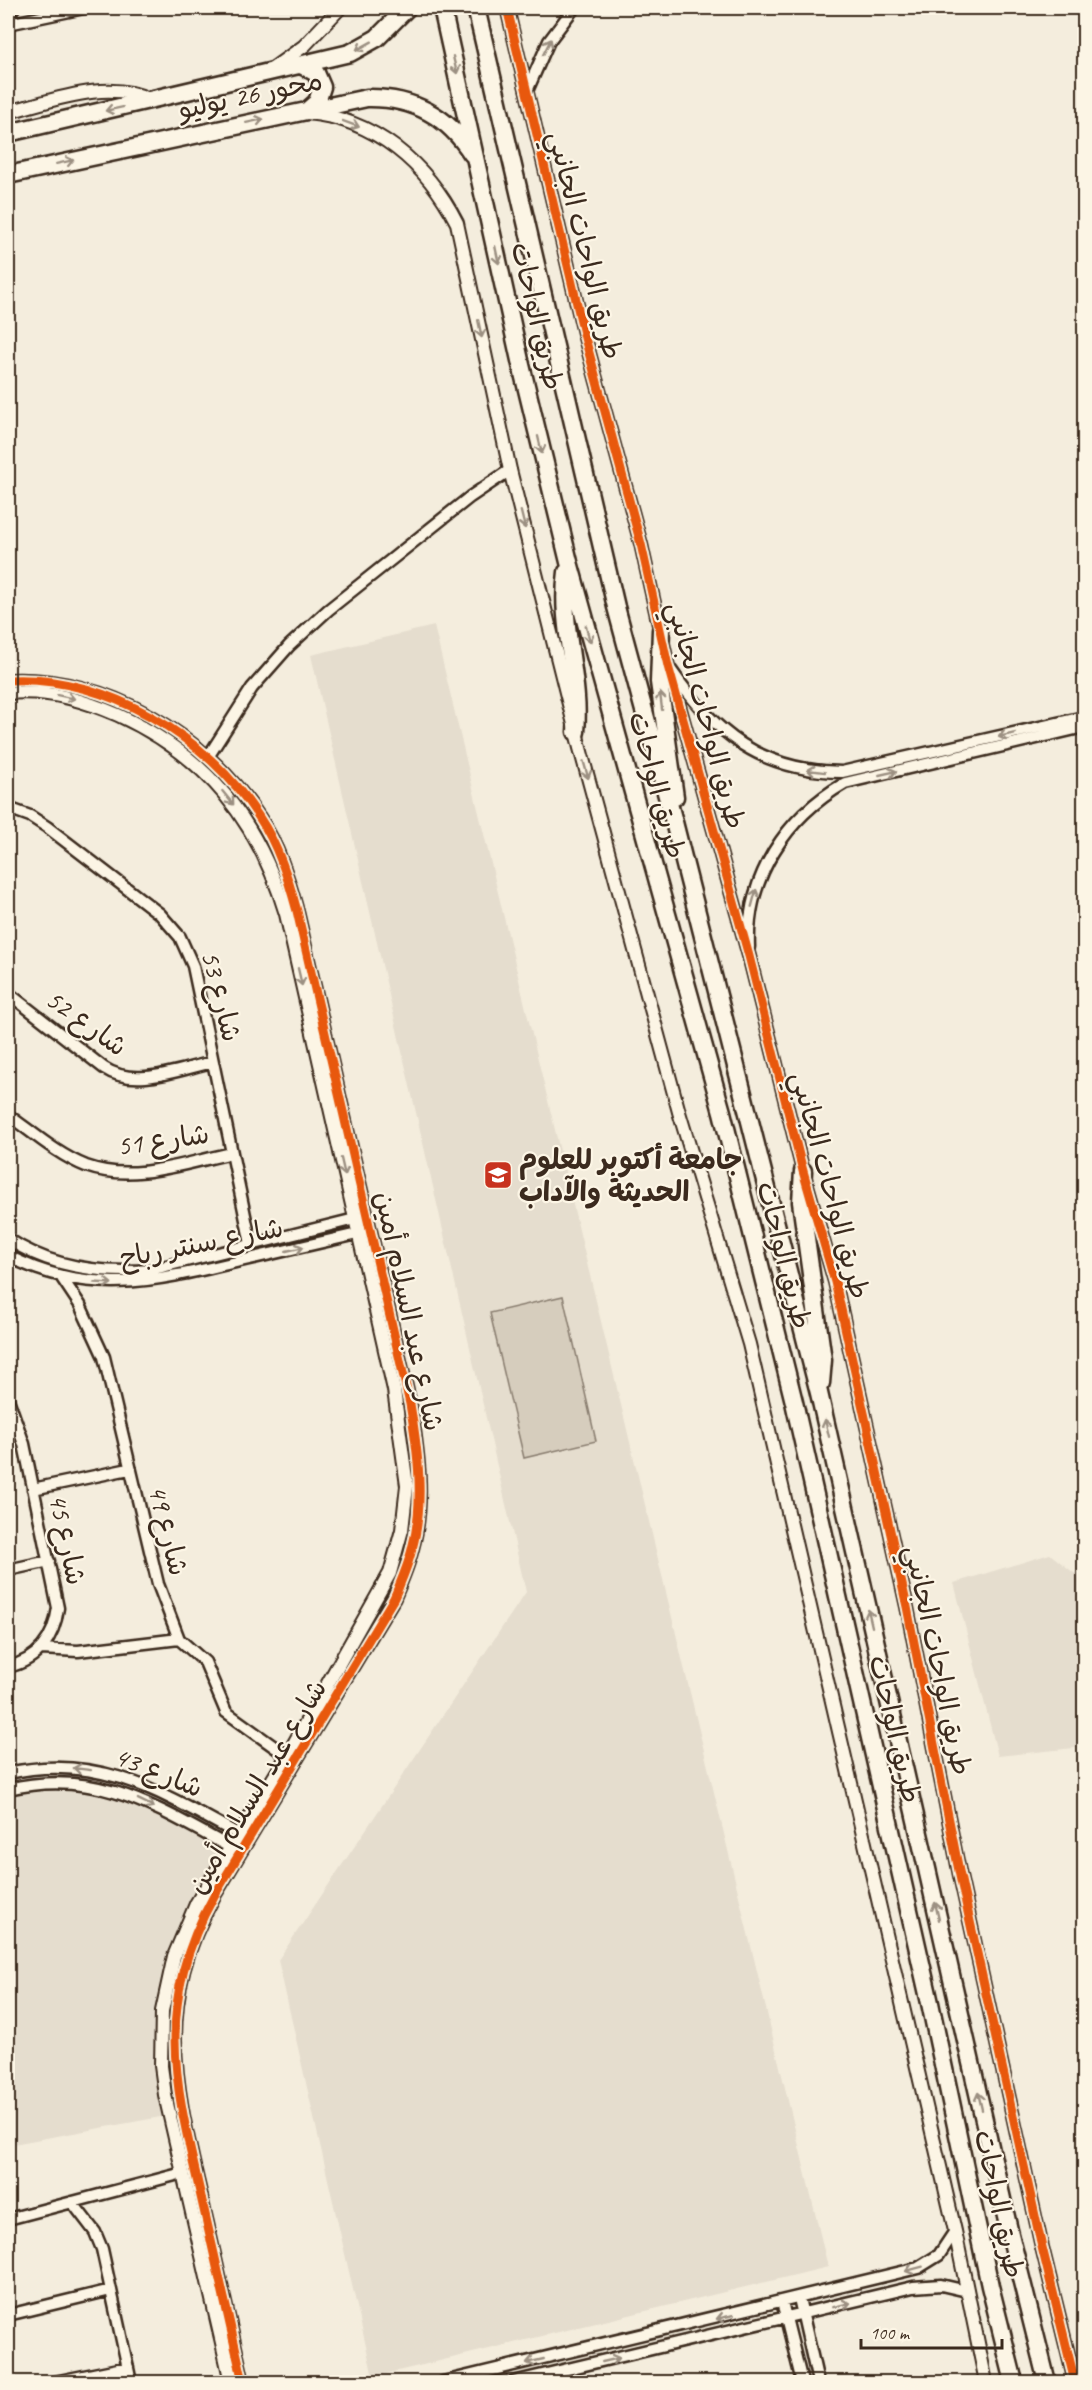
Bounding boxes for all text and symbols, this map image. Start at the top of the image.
one-way arrow [541,38,553,56]
one-way arrow [355,41,373,52]
one-way arrow [450,54,461,74]
street label: محور 26 يوليو [173,62,326,127]
one-way arrow [105,103,124,115]
one-way arrow [245,114,264,126]
one-way arrow [341,119,360,130]
street label: طريق الواحات الجانبي [533,127,631,365]
one-way arrow [55,156,74,168]
street label: طريق الواحات [504,239,572,393]
one-way arrow [491,245,503,264]
one-way arrow [475,319,487,338]
one-way arrow [534,435,546,454]
one-way arrow [517,510,529,529]
street label: طريق الواحات الجانبي [653,597,754,835]
one-way arrow [583,624,595,643]
one-way arrow [56,692,75,704]
one-way arrow [656,692,667,712]
street label: طريق الواحات [621,708,694,862]
one-way arrow [998,730,1017,741]
one-way arrow [581,760,592,779]
one-way arrow [807,765,827,776]
one-way arrow [878,767,897,778]
one-way arrow [222,790,235,806]
one-way arrow [749,889,761,908]
street label: شارع 53 [191,947,250,1046]
one-way arrow [295,967,306,986]
street label: شارع 52 [38,981,134,1065]
street label: طريق الواحات الجانبي [784,1068,878,1302]
street label: شارع 51 [115,1116,212,1165]
place label: جامعة أكتوبر للعلوم الحديثة والآداب [519,1142,742,1209]
one-way arrow [337,1158,349,1177]
school or university icon: جامعة أكتوبر للعلوم الحديثة والآداب [482,1159,514,1191]
street label: طريق الواحات [750,1178,820,1332]
street label: شارع عبد السلام أمين [363,1188,452,1435]
street label: شارع سنتر رباح [116,1209,287,1278]
one-way arrow [285,1242,304,1254]
one-way arrow [93,1278,113,1289]
one-way arrow [820,1419,832,1438]
street label: شارع 49 [138,1481,197,1580]
street label: شارع 45 [39,1490,94,1588]
street label: طريق الواحات الجانبي [890,1542,980,1780]
one-way arrow [864,1609,875,1629]
street label: طريق الواحات [862,1652,930,1806]
street label: شارع عبد السلام أمين [179,1673,338,1902]
street label: شارع 43 [109,1738,208,1807]
one-way arrow [72,1763,92,1774]
one-way arrow [137,1797,155,1809]
one-way arrow [931,1902,942,1921]
one-way arrow [974,2092,986,2111]
street label: طريق الواحات [967,2127,1032,2281]
one-way arrow [905,2264,924,2275]
one-way arrow [832,2298,851,2310]
one-way arrow [715,2311,734,2323]
scale bar [861,2312,1002,2350]
text: 100 m [870,2322,911,2344]
one-way arrow [602,2353,621,2365]
one-way arrow [526,2356,545,2367]

